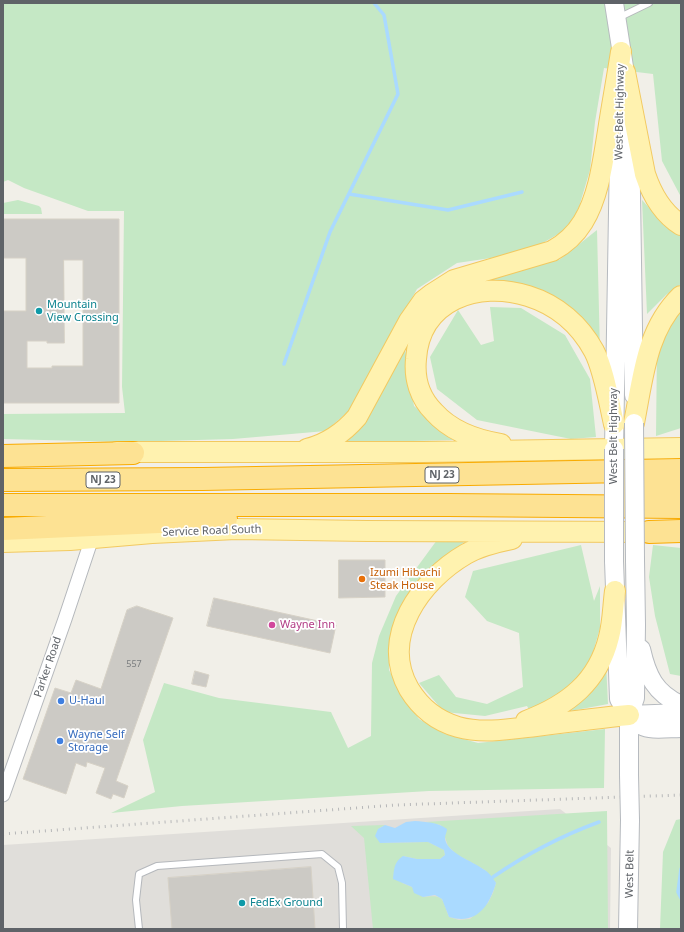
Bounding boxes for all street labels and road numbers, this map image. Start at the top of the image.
street label: West Belt Highway [613,64,627,160]
street label: West Belt Highway [607,388,621,484]
road number: NJ 23 [425,467,459,483]
road number: NJ 23 [86,472,120,488]
street label: Service Road South [162,523,262,539]
street label: Parker Road [31,635,65,699]
street label: West Belt [623,850,637,898]

